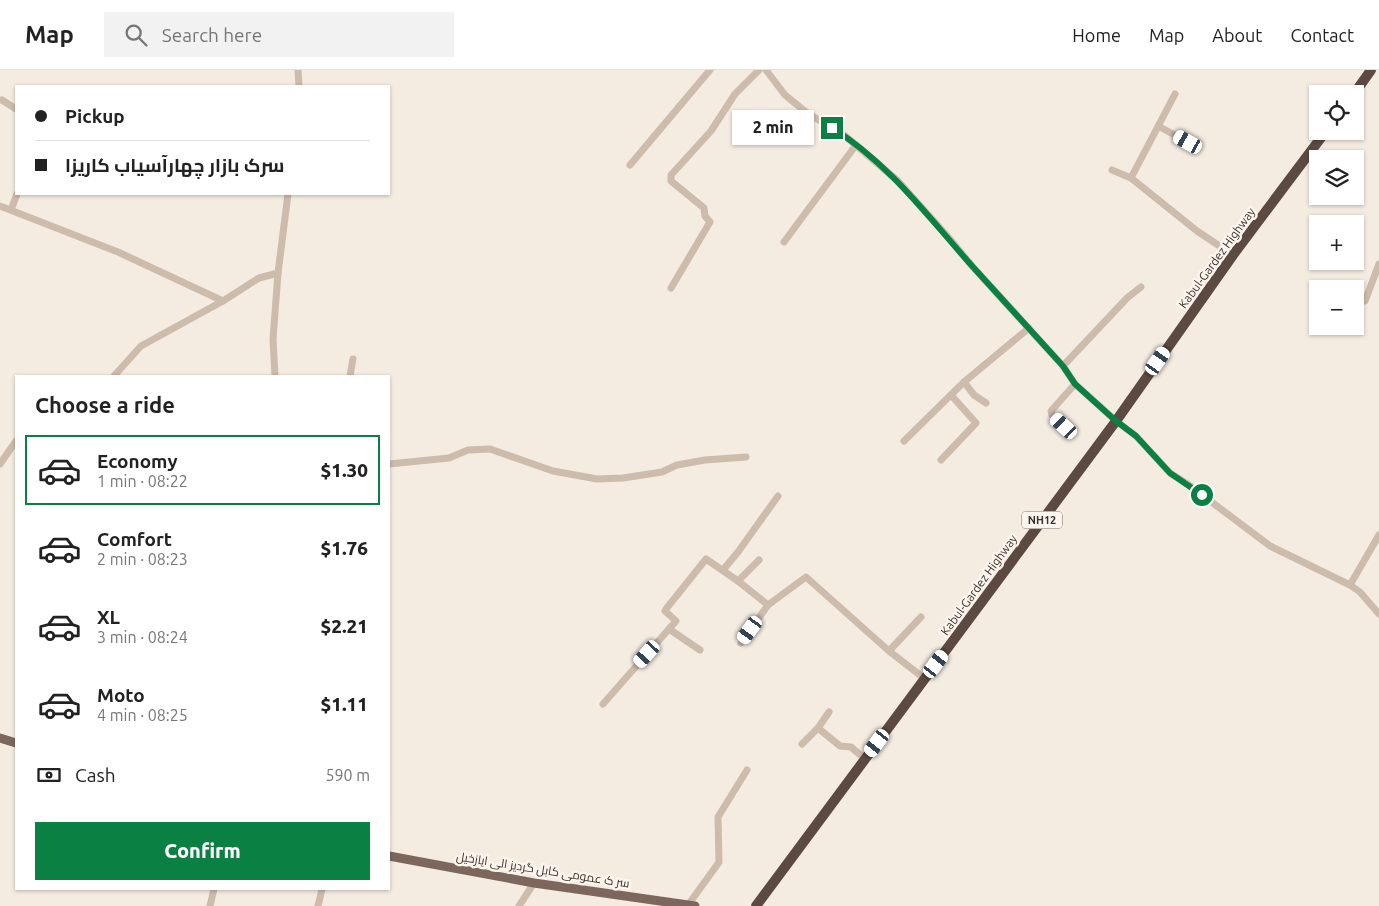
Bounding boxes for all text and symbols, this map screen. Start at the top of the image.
search box [104,12,454,57]
text: Map [25,21,74,48]
icon: search [122,21,150,49]
text: Search here [162,24,262,46]
text: Home [1072,25,1121,45]
text: Map [1149,25,1184,45]
text: About [1212,25,1262,45]
text: Contact [1290,25,1354,45]
map controls [1309,85,1364,335]
button: locate [1309,85,1364,140]
text: Pickup [65,105,125,127]
callout: 2 min [732,110,814,146]
route end [821,117,843,139]
text: 2 min [753,118,793,136]
car [1171,128,1204,156]
button: layers [1309,150,1364,205]
text: سرک بازار چهارآسیاب کاریزا [65,154,284,176]
street label: Kabul-Gardez Highway [1176,205,1257,310]
button: + [1309,215,1364,270]
button: − [1309,280,1364,335]
car [1143,344,1172,378]
text: Choose a ride [35,392,175,417]
car [1047,410,1080,442]
icon: car [37,448,82,493]
text: Economy [97,450,178,472]
text: $1.30 [320,459,368,481]
text: 1 min · 08:22 [97,472,188,490]
route start [1191,484,1213,506]
road number: NH12 [1022,512,1062,528]
icon: car [37,526,82,571]
text: Comfort [97,528,172,550]
street label: Kabul-Gardez Highway [938,532,1019,637]
text: $1.76 [320,537,368,559]
text: 2 min · 08:23 [97,550,188,568]
icon: car [37,604,82,649]
text: XL [97,606,120,628]
car [735,613,764,647]
text: $2.21 [320,615,368,637]
text: 3 min · 08:24 [97,628,188,646]
car [631,638,662,670]
car [920,648,951,680]
icon: car [37,682,82,727]
text: Moto [97,684,145,706]
text: $1.11 [320,693,368,715]
text: 4 min · 08:25 [97,706,188,724]
car [861,727,892,759]
icon: cash [35,761,63,789]
text: Cash [75,764,116,786]
text: 590 m [325,766,370,784]
button: Confirm [35,822,370,880]
street label: سر ک عمومی کابل گردیز الی ایازخیل [455,849,631,891]

